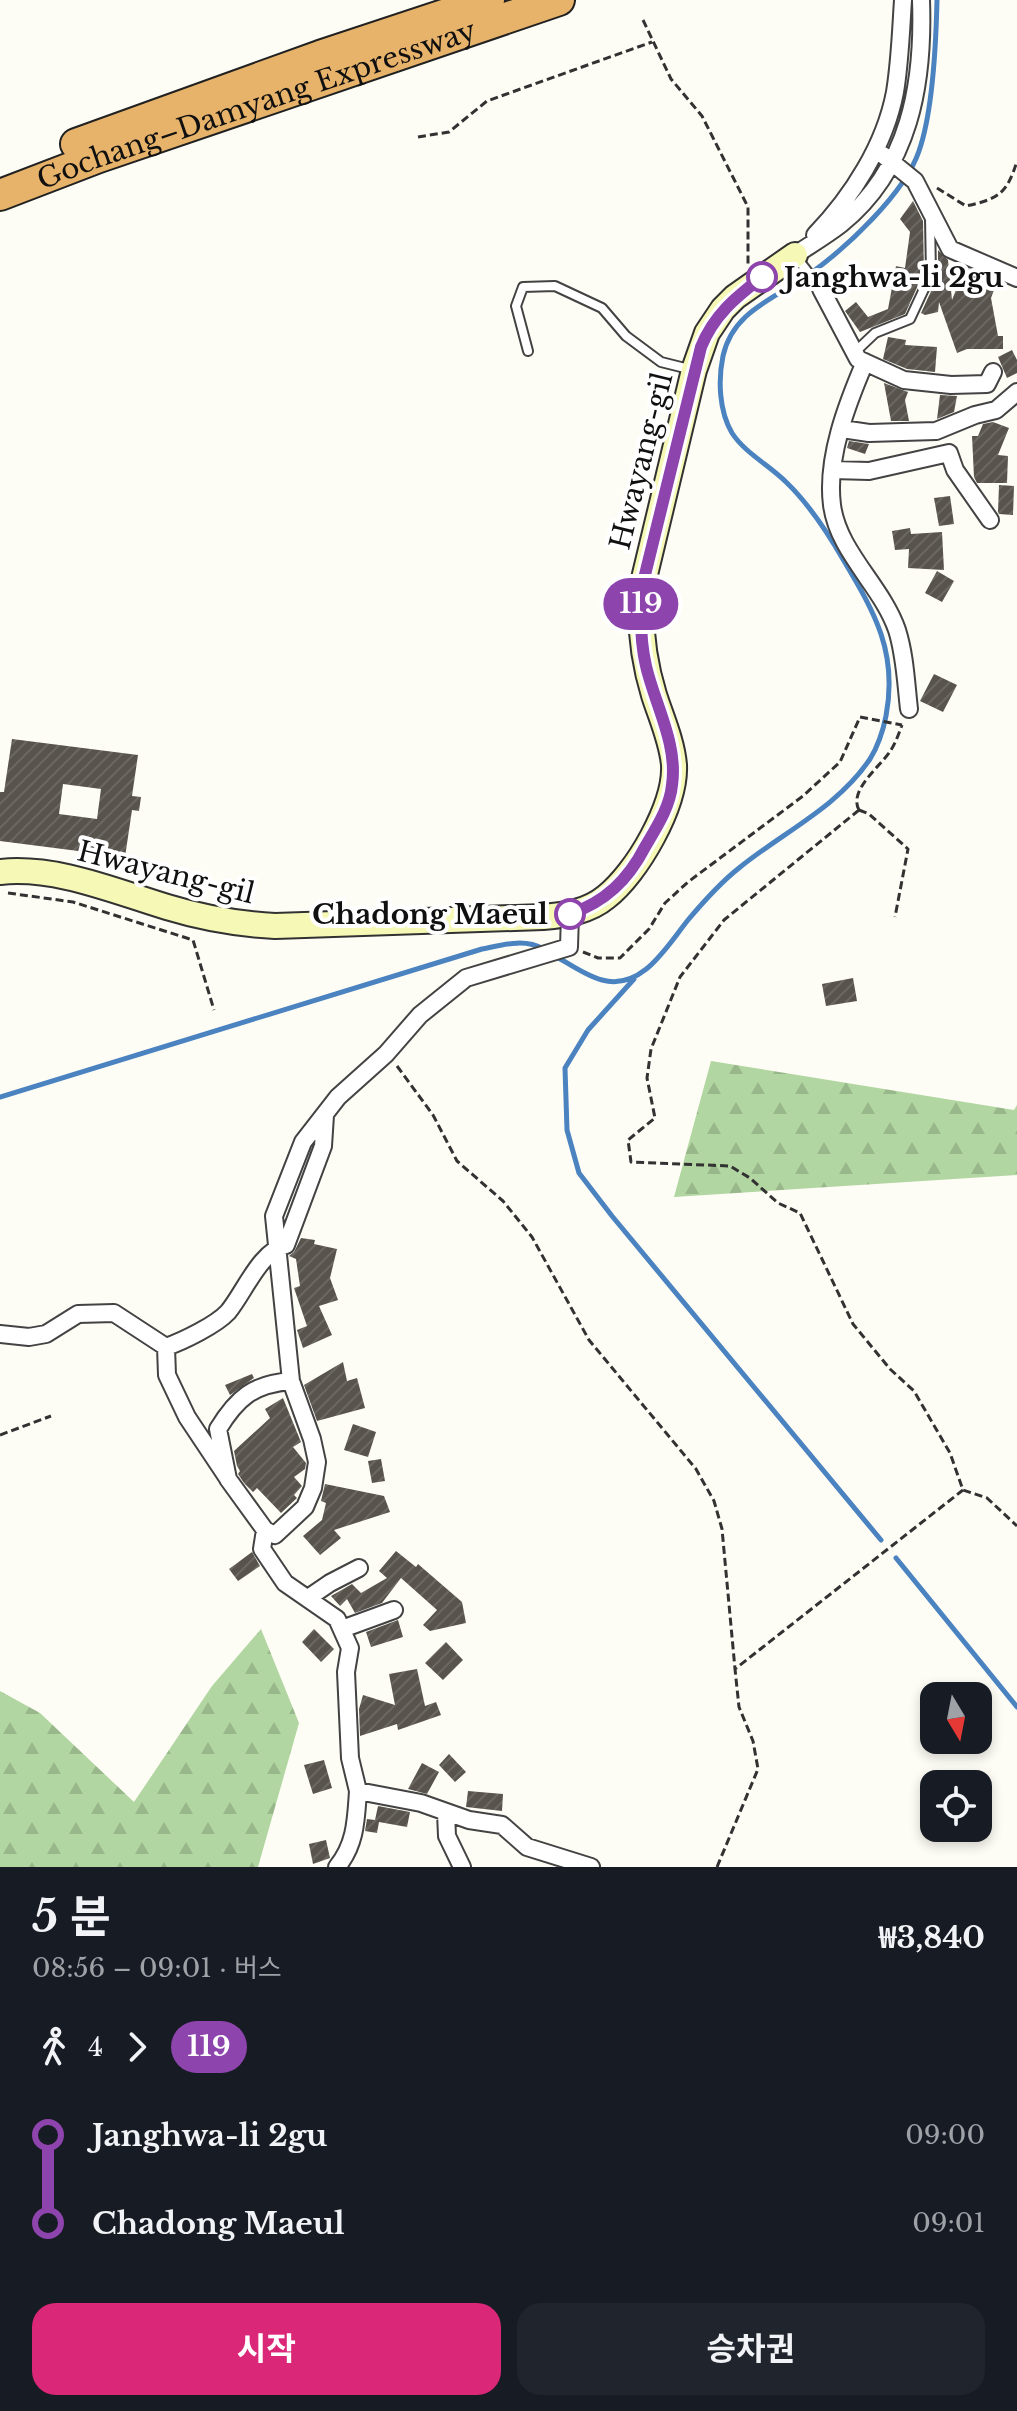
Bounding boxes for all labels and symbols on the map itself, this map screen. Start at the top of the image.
street label: Gochang–Damyang Expressway [32,13,481,197]
place label: Janghwa-li 2gu [779,260,1004,295]
marker: Janghwa-li 2gu [747,262,777,292]
street label: Hwayang-gil [603,369,680,553]
line badge: 119 [595,578,687,630]
street label: Hwayang-gil [74,834,258,911]
place label: Chadong Maeul [312,897,548,932]
marker: Chadong Maeul [555,899,585,929]
north arrow [920,1682,992,1754]

